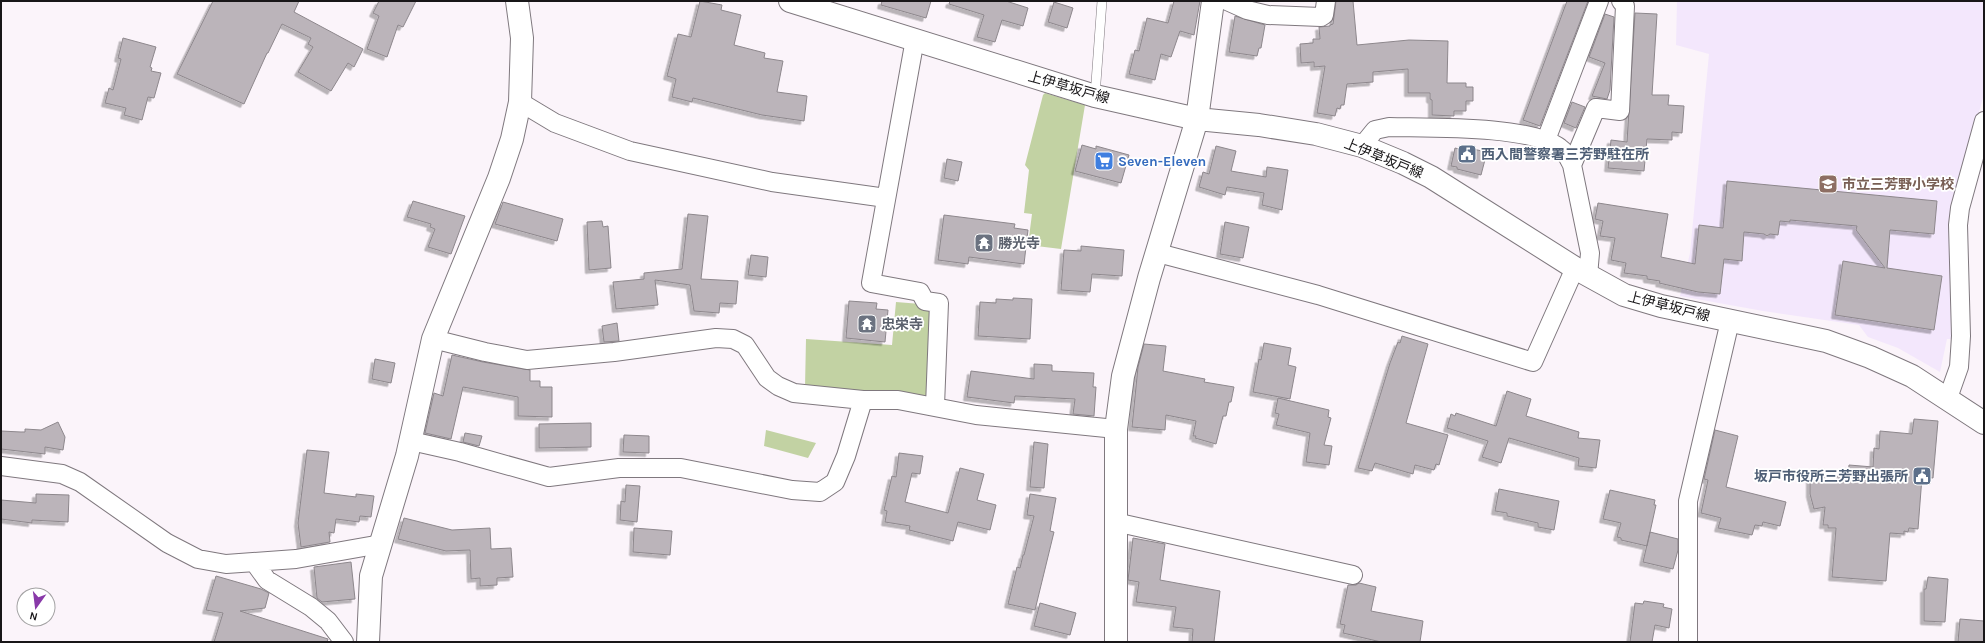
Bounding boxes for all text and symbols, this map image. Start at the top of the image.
street label: 上伊草坂戸線 [1026,68,1112,107]
street label: 上伊草坂戸線 [1342,135,1426,182]
public building icon: 西入間警察署三芳野駐在所 [1456,143,1478,165]
place label: 西入間警察署三芳野駐在所 [1481,146,1649,163]
supermarket icon: Seven-Eleven [1093,150,1115,172]
place label: Seven-Eleven [1118,153,1206,170]
school or university icon: 市立三芳野小学校 [1817,173,1839,195]
place label: 市立三芳野小学校 [1842,176,1954,193]
temple icon: 勝光寺 [973,232,995,254]
place label: 勝光寺 [998,235,1040,252]
street label: 上伊草坂戸線 [1626,288,1712,325]
temple icon: 忠栄寺 [856,313,878,335]
place label: 忠栄寺 [881,316,923,333]
public building icon: 坂戸市役所三芳野出張所 [1911,465,1933,487]
place label: 坂戸市役所三芳野出張所 [1754,468,1908,485]
north arrow [16,587,56,627]
text: N [28,609,39,623]

